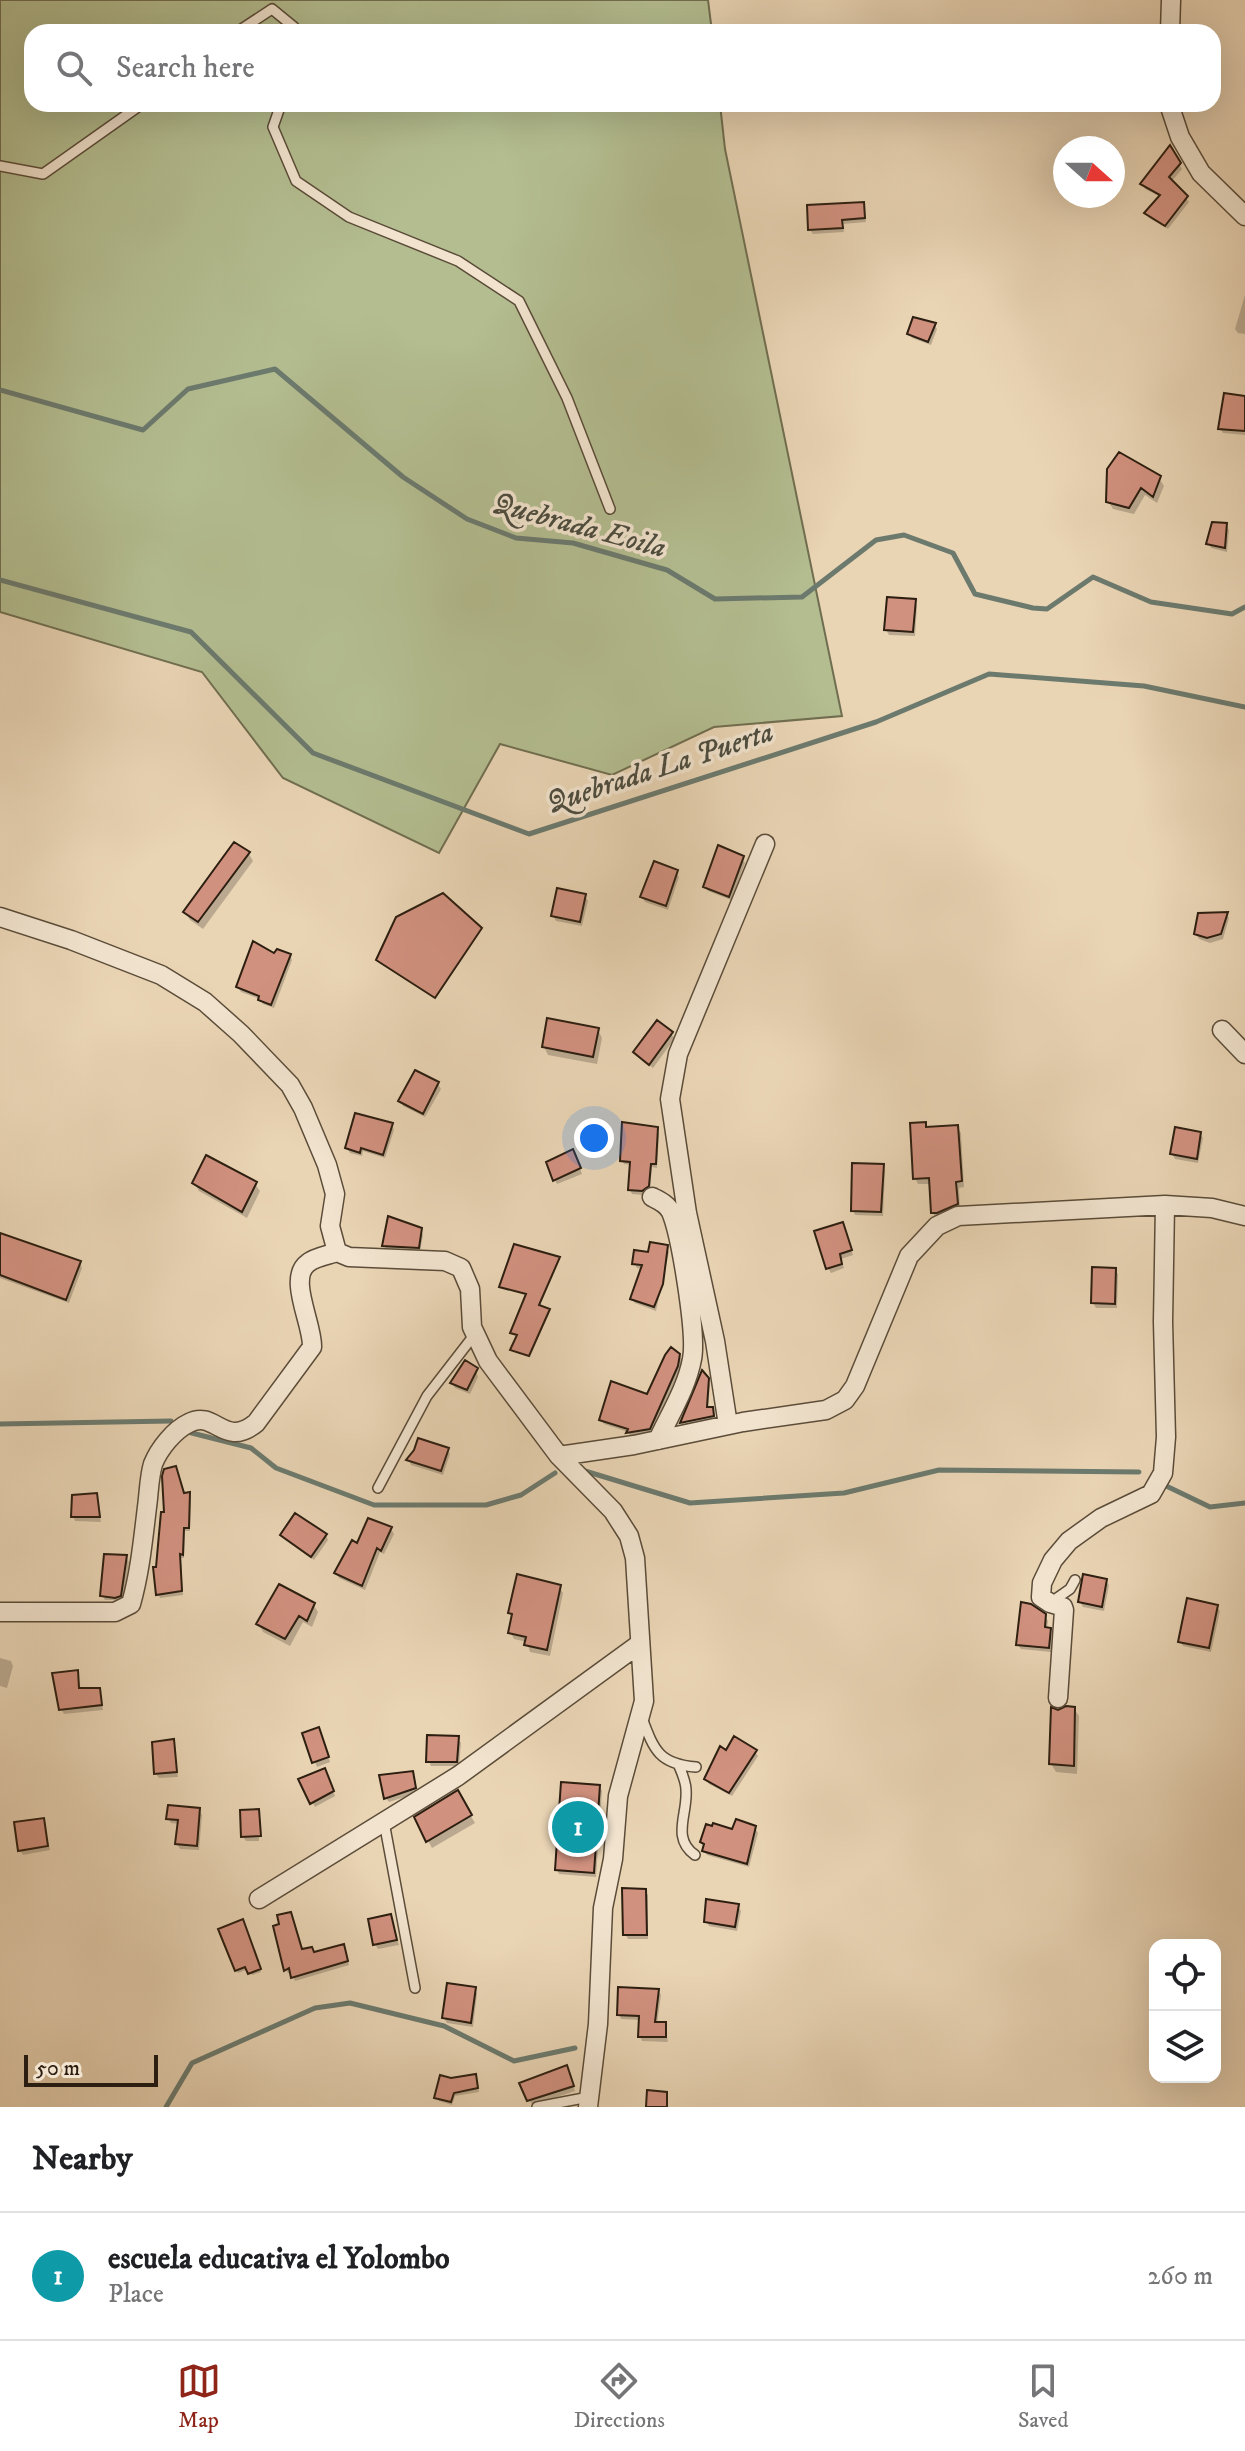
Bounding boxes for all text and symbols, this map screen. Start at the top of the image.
search box [24,24,1221,112]
icon: search [52,46,96,90]
text: Search here [116,50,255,87]
north arrow [1053,136,1125,208]
water label: Quebrada Eoila [488,485,670,567]
water label: Quebrada La Puerta [542,714,778,822]
your location [574,1118,614,1158]
pin: 1 [552,1797,604,1857]
map controls [1149,1939,1221,2083]
button: locate [1149,1939,1221,2011]
button: layers [1149,2011,1221,2083]
scale bar [24,2051,158,2087]
text: 50 m [36,2055,80,2082]
text: Nearby [32,2138,133,2180]
text: escuela educativa el Yolombo [108,2241,450,2278]
text: 1 [53,2260,63,2293]
text: 260 m [1148,2260,1213,2293]
text: Place [108,2278,164,2311]
tab: Map [177,2359,221,2434]
tab: Directions [574,2359,665,2434]
tab: Saved [1018,2359,1068,2434]

